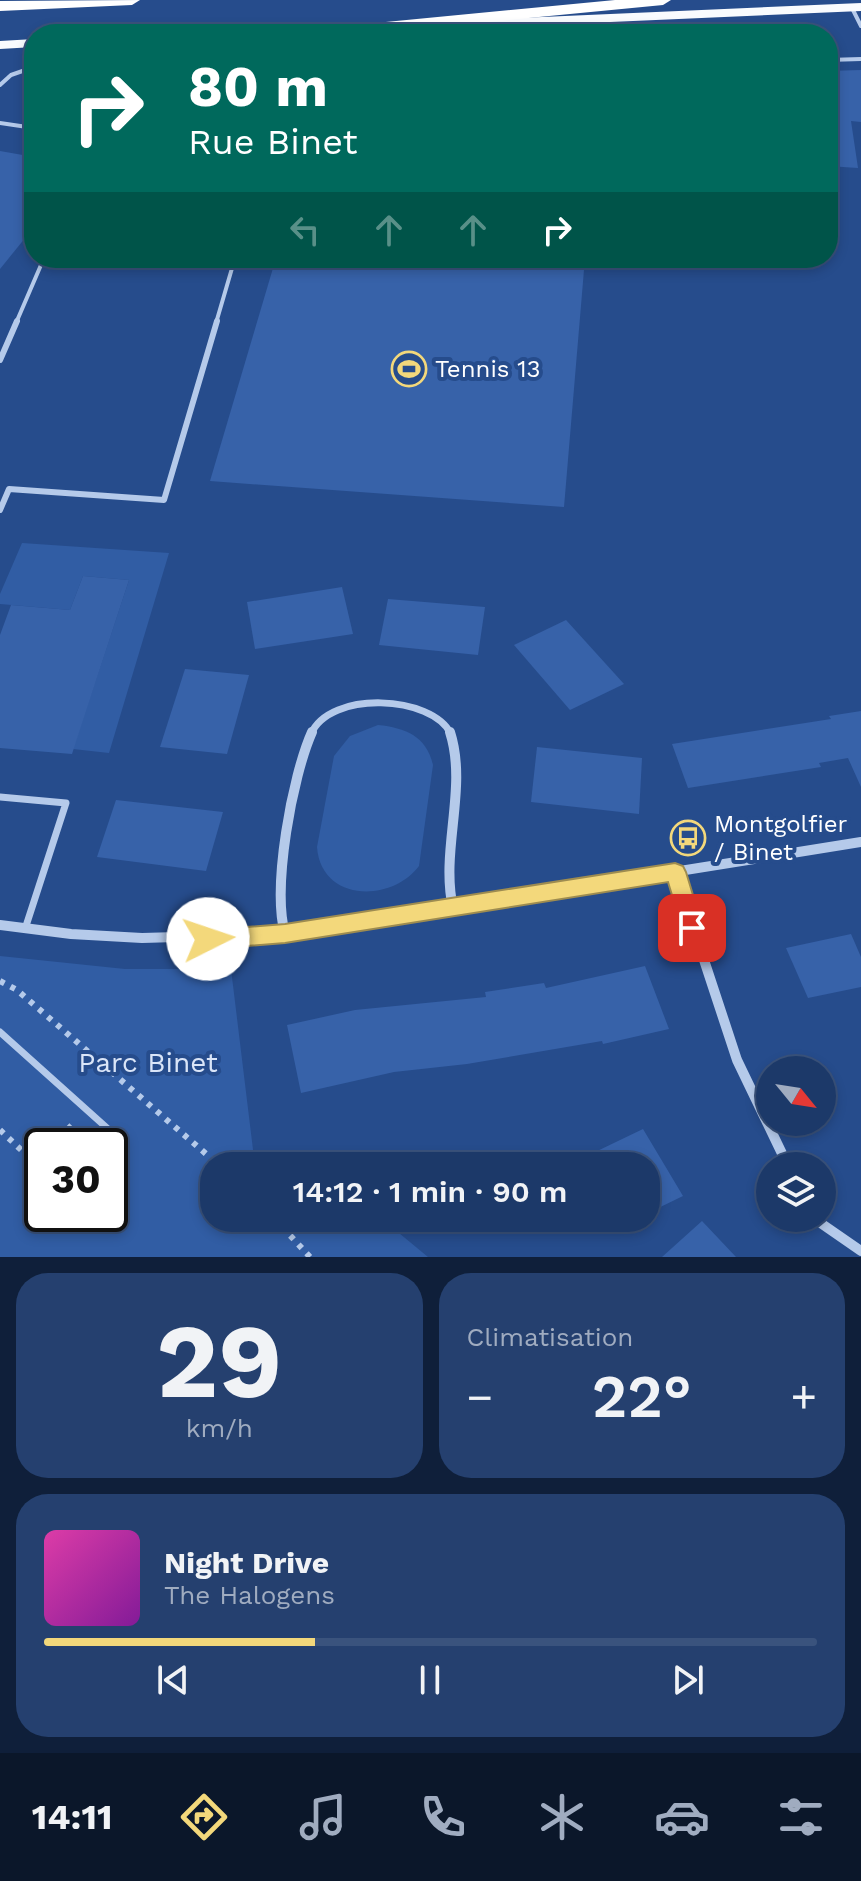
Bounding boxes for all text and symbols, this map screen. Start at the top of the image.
text: 80 m [188,54,328,120]
icon: right [56,56,160,160]
text: Rue Binet [188,121,358,163]
icon: left [283,208,327,252]
icon: ahead [367,208,411,252]
icon: ahead [451,208,495,252]
icon: right [535,208,579,252]
sports icon: Tennis 13 [390,350,428,388]
place label: Tennis 13 [435,355,541,383]
place label: Montgolfier / Binet [714,810,848,866]
bus stop icon: Montgolfier / Binet [669,819,707,857]
pin [658,894,726,962]
position arrow [166,897,250,981]
icon: arrive [670,906,714,950]
park label: Parc Binet [78,1046,218,1079]
north arrow [756,1056,836,1136]
map controls [756,1056,836,1232]
speed limit sign: 30 [24,1128,128,1232]
button: layers [756,1152,836,1232]
text: 14:12 · 1 min · 90 m [293,1174,567,1209]
text: 29 [156,1300,282,1422]
text: Climatisation [467,1322,633,1352]
text: 22° [592,1361,692,1432]
text: − [467,1371,493,1423]
text: + [790,1371,817,1423]
text: km/h [186,1413,253,1443]
text: Night Drive [164,1545,329,1580]
text: The Halogens [164,1580,335,1610]
icon: previous [151,1658,195,1702]
icon: pause [408,1658,452,1702]
icon: next [666,1658,710,1702]
icon: directions [176,1789,232,1845]
icon: music [295,1789,351,1845]
icon: phone [415,1789,471,1845]
icon: climate [534,1789,590,1845]
icon: car [654,1789,710,1845]
icon: filters [773,1789,829,1845]
text: 14:11 [32,1796,112,1838]

